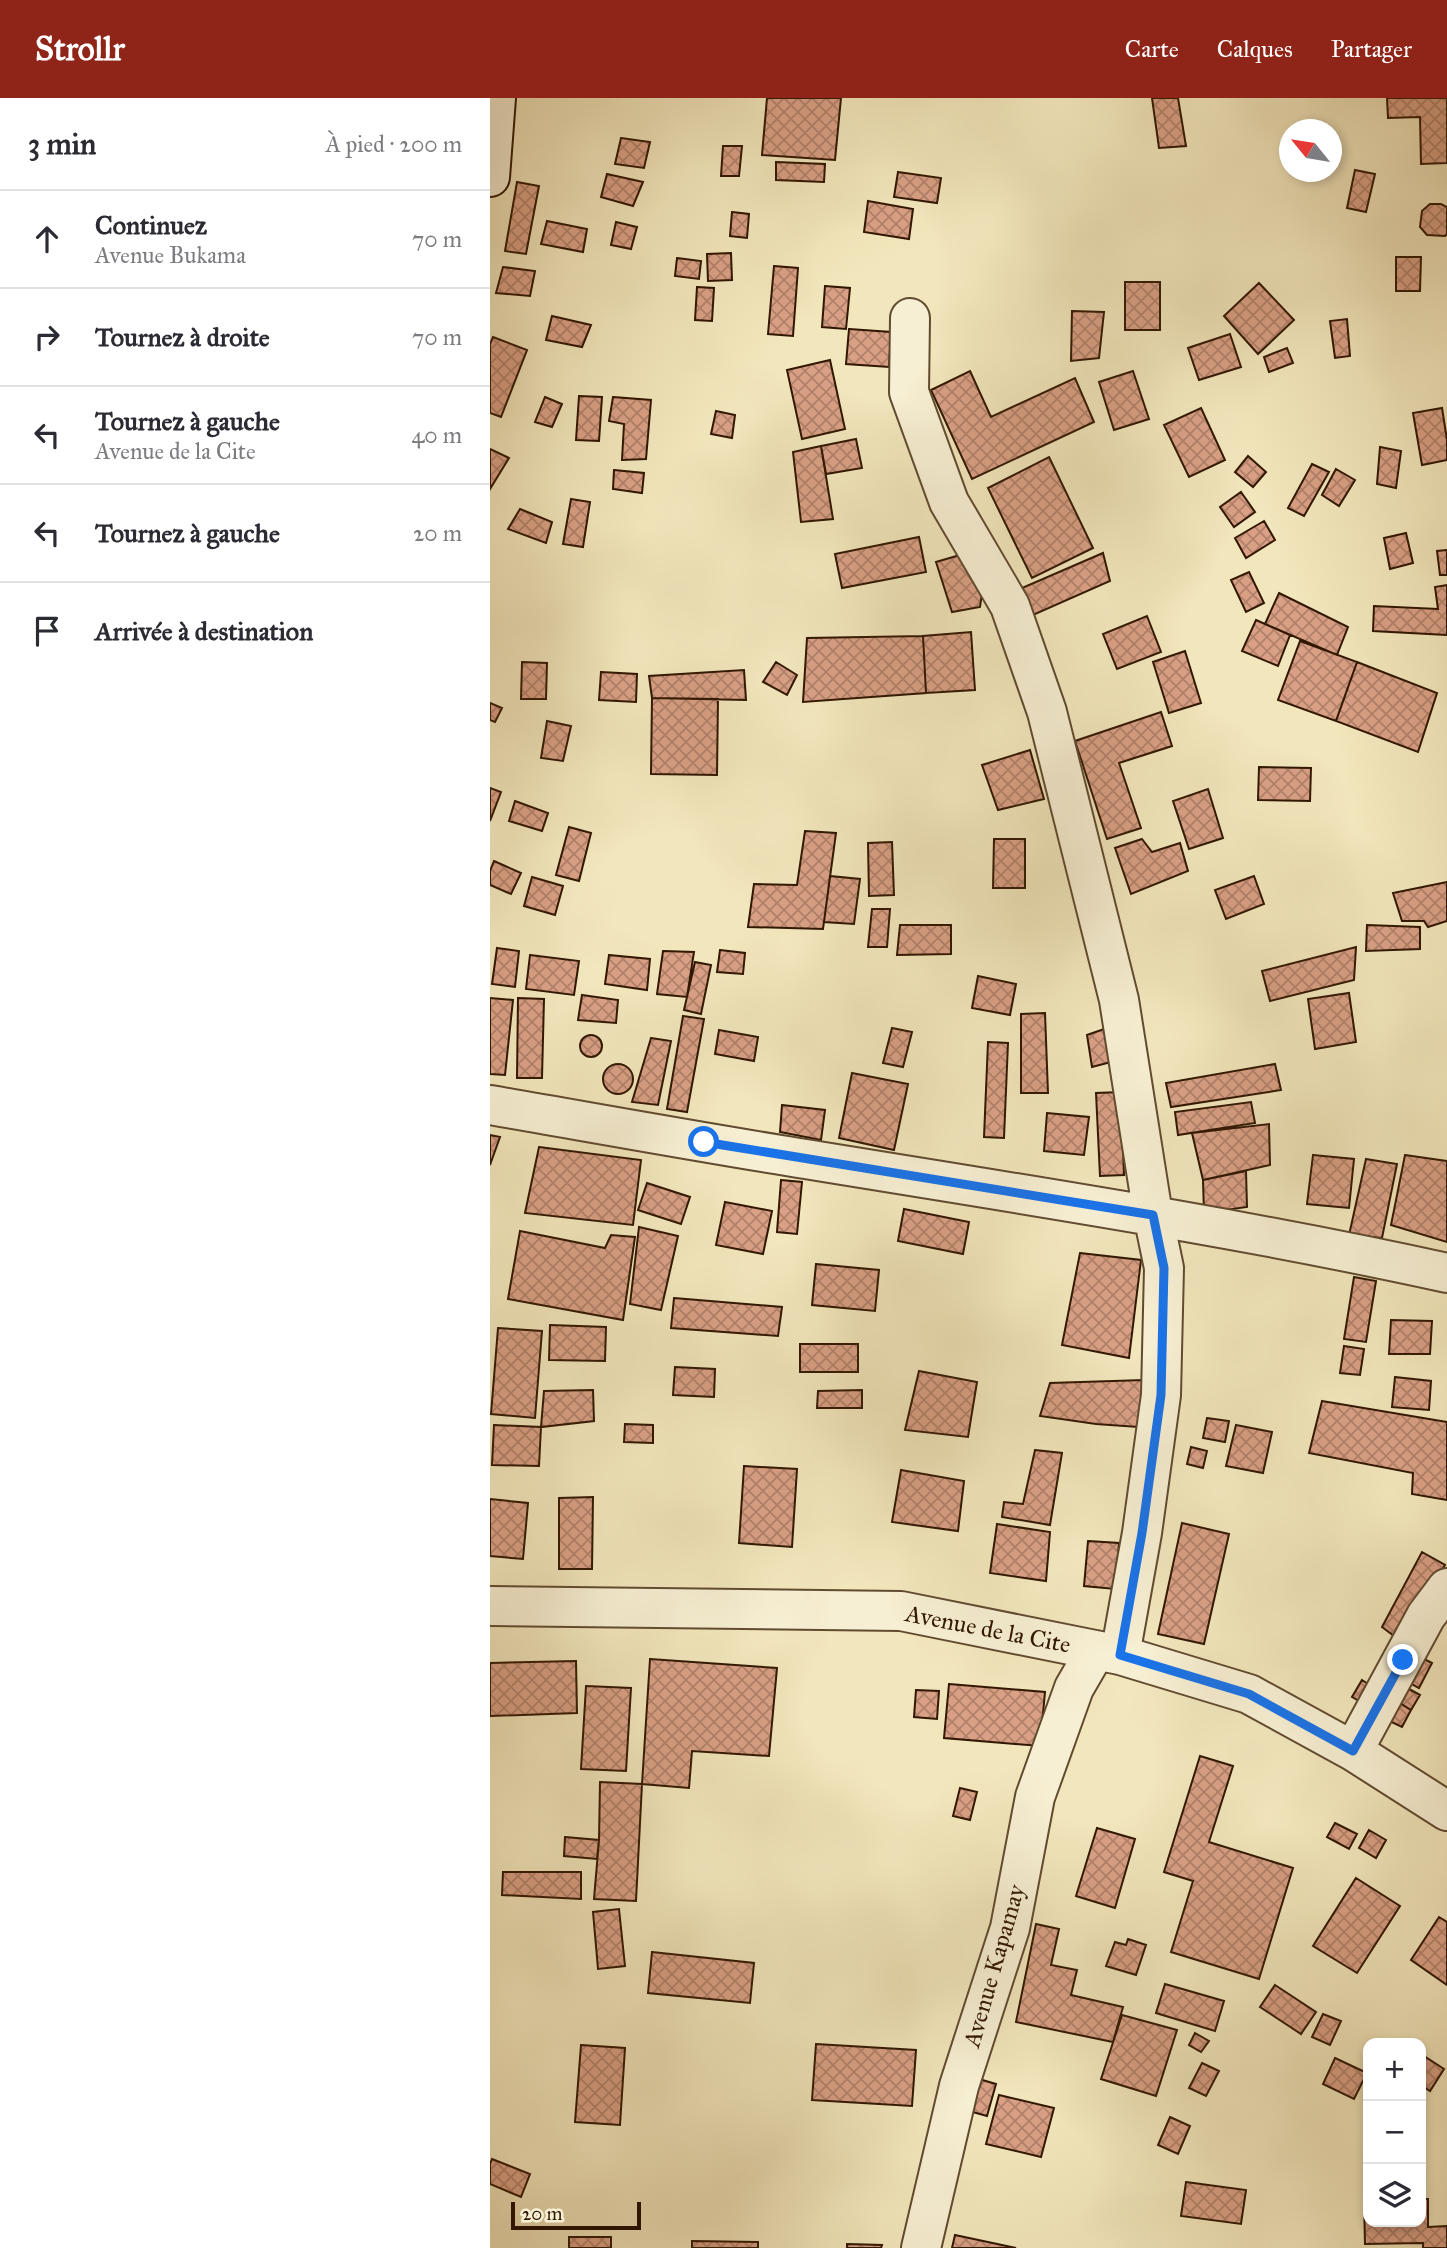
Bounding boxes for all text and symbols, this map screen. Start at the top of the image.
text: Strollr [35,29,125,69]
text: Carte [1125,34,1179,64]
text: Calques [1217,34,1293,64]
text: Partager [1331,34,1412,64]
north arrow [1279,119,1342,182]
text: 3 min [28,126,96,162]
text: À pied · 200 m [325,130,462,158]
text: Continuez [95,209,207,241]
icon: ahead [28,220,66,258]
text: 70 m [412,225,462,253]
text: Avenue Bukama [95,241,246,269]
icon: right [28,318,66,356]
text: Tournez à droite [95,321,270,353]
text: 70 m [412,323,462,351]
text: Tournez à gauche [95,405,280,437]
icon: left [28,416,66,454]
text: 40 m [412,421,462,449]
text: Avenue de la Cite [95,437,256,465]
icon: left [28,514,66,552]
text: Tournez à gauche [95,517,280,549]
text: 20 m [413,519,462,547]
icon: arrive [28,612,66,650]
text: Arrivée à destination [95,615,313,647]
route start [688,1126,719,1157]
street label: Avenue de la Cite [902,1598,1073,1660]
route end [1387,1644,1418,1675]
street label: Avenue Kapamay [956,1881,1032,2052]
map controls [1363,2038,1426,2227]
button: + [1363,2038,1426,2101]
button: − [1363,2101,1426,2164]
button: layers [1363,2164,1426,2227]
scale bar [511,2199,640,2231]
text: 20 m [522,2202,563,2225]

